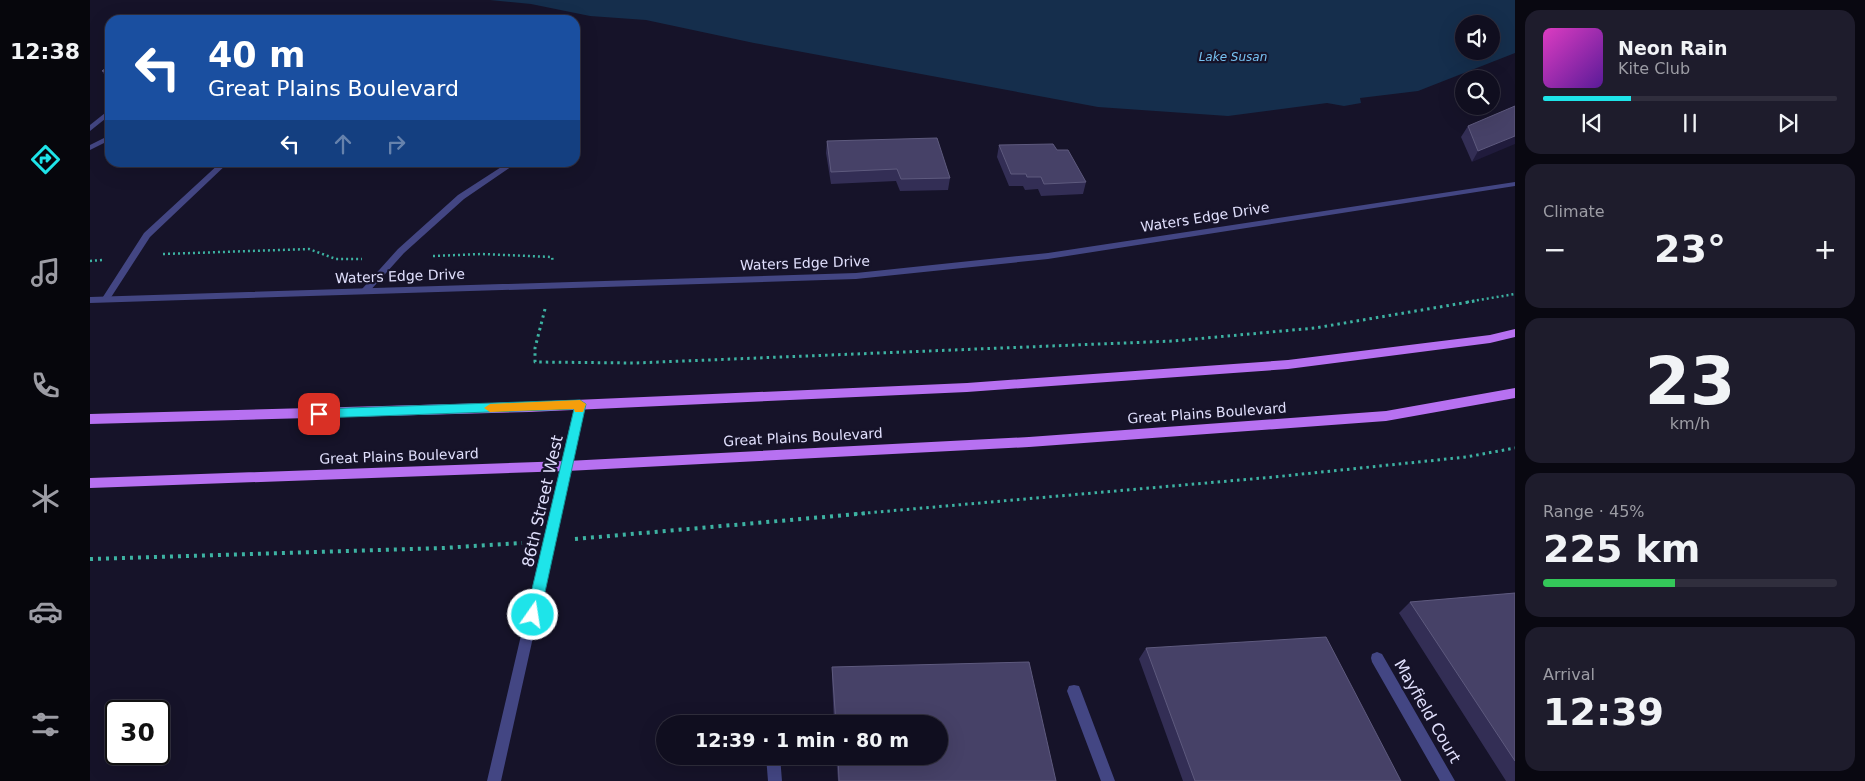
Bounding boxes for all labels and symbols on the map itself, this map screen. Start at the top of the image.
water label: Lake Susan [1199,50,1267,64]
street label: Waters Edge Drive [1139,199,1271,235]
street label: Waters Edge Drive [740,253,870,273]
street label: Waters Edge Drive [335,266,465,286]
pin [298,393,340,435]
street label: Great Plains Boulevard [1127,399,1287,427]
street label: Great Plains Boulevard [723,425,883,449]
street label: 86th Street West [518,433,567,569]
street label: Great Plains Boulevard [319,445,479,467]
position arrow [506,588,558,640]
street label: Mayfield Court [1390,656,1465,767]
speed limit sign: 30 [105,700,170,765]

